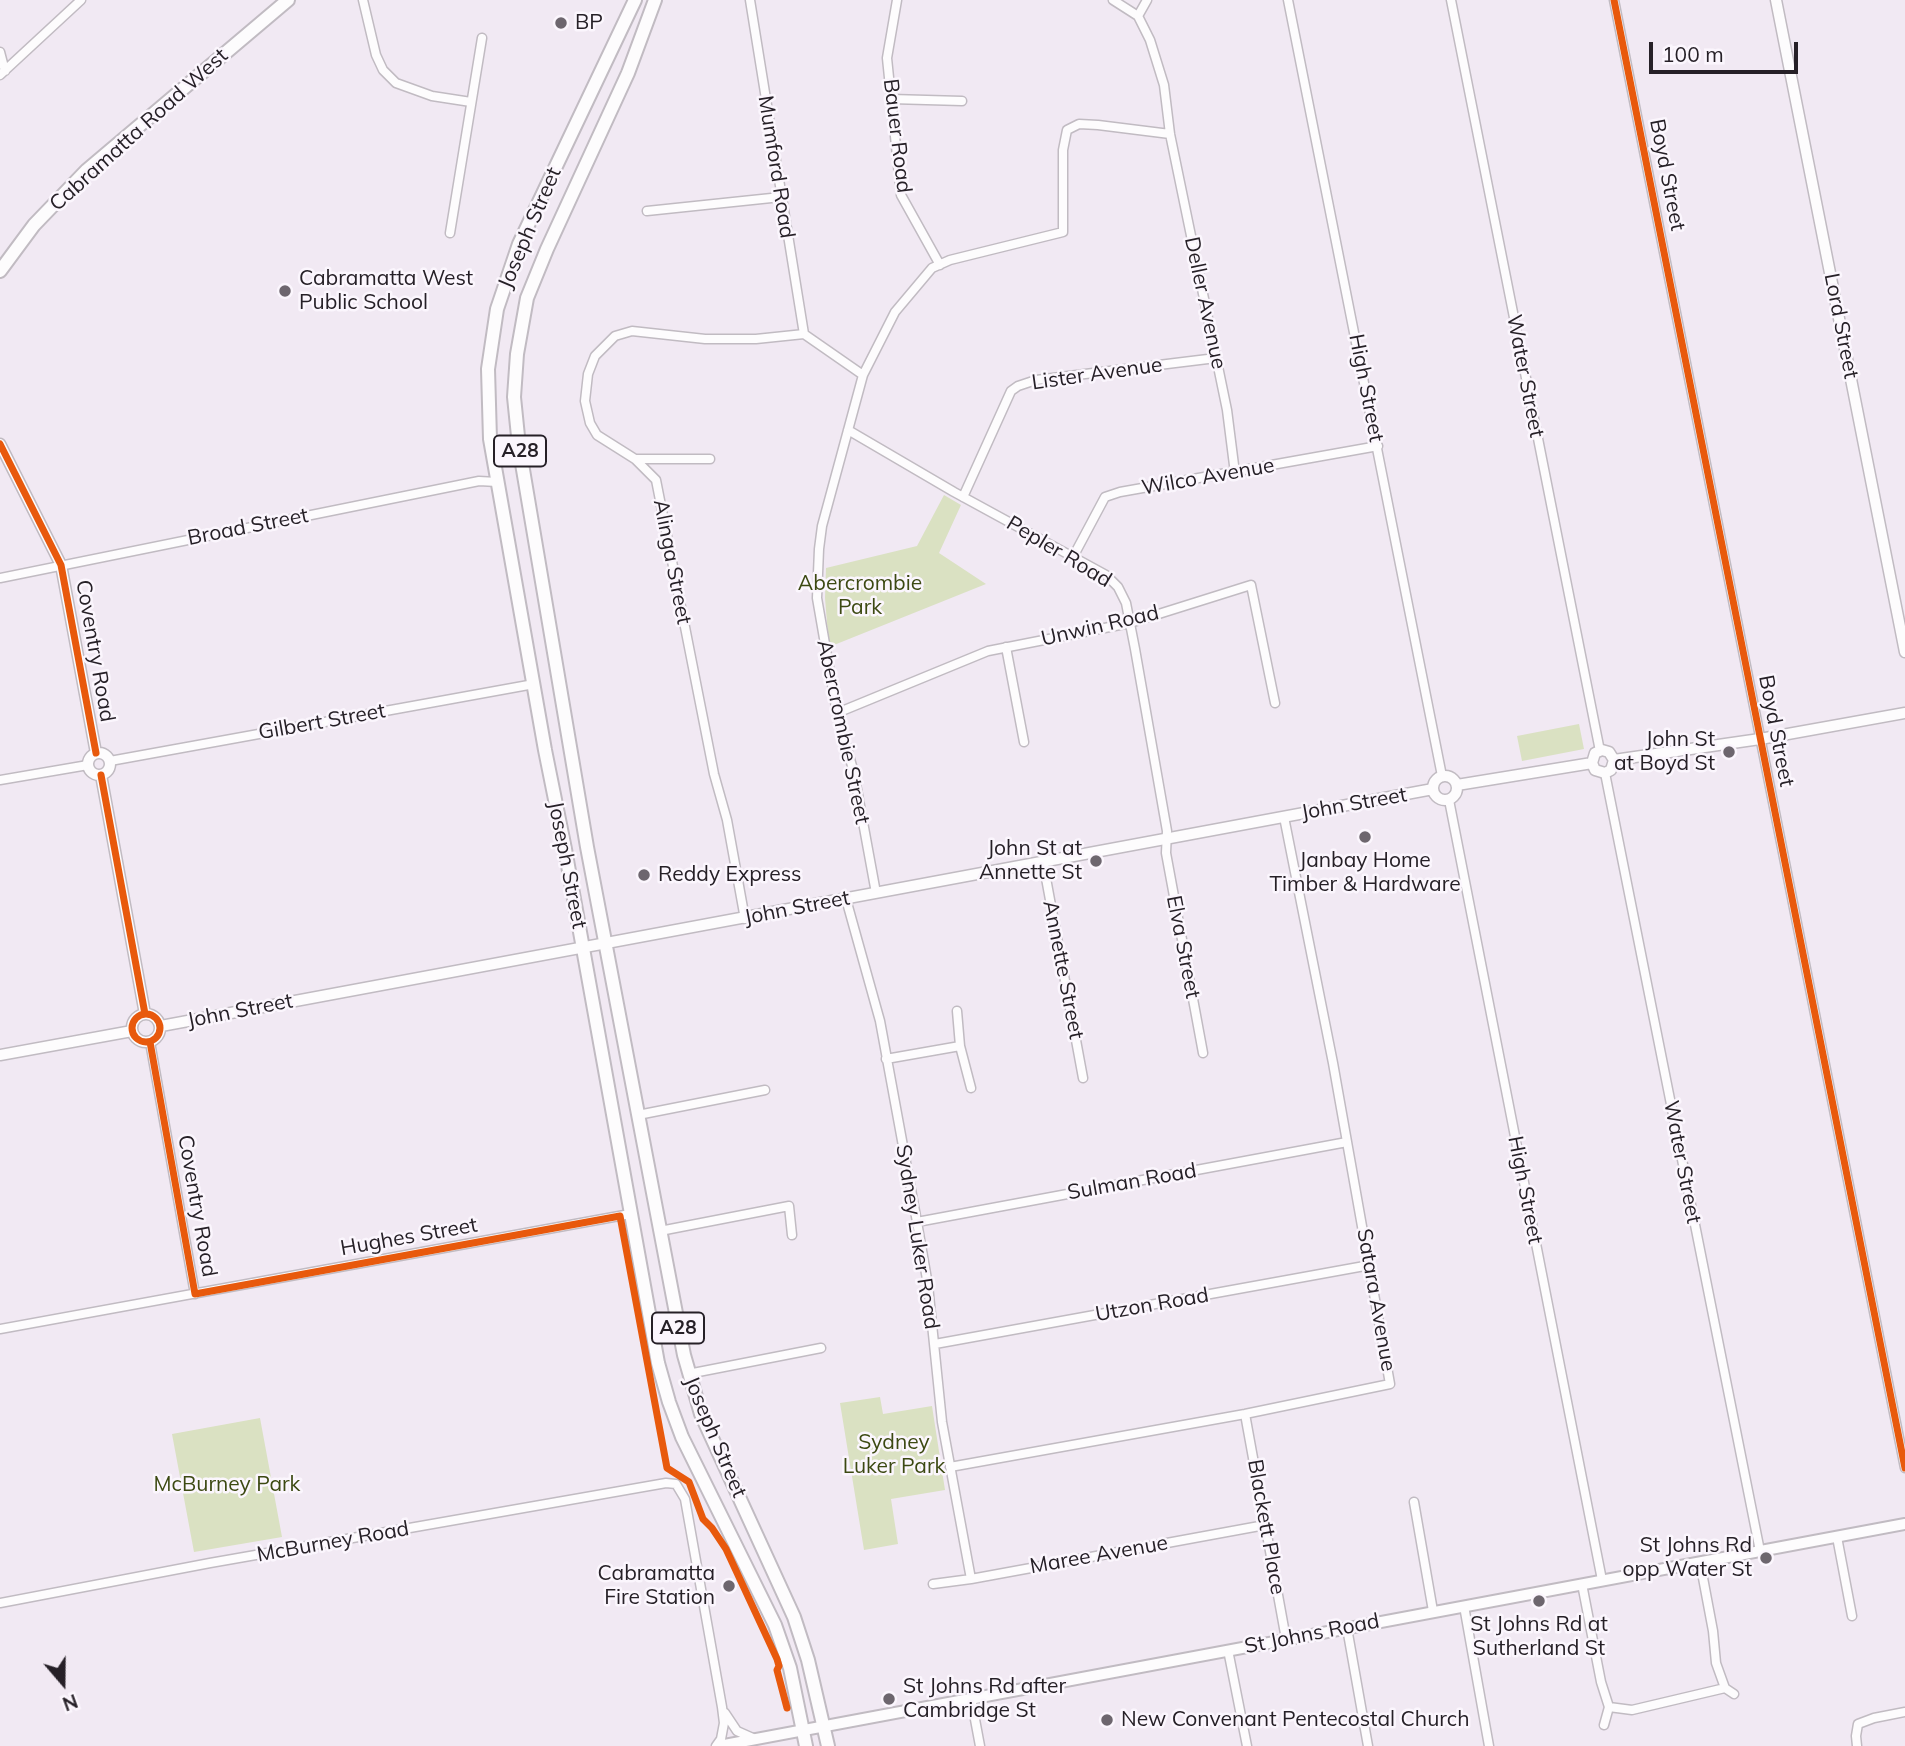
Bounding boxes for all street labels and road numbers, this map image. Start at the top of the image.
street label: Cabramatta Road West [45,43,233,217]
street label: Bauer Road [877,77,917,195]
street label: Mumford Road [752,94,800,240]
street label: Boyd Street [1644,117,1690,233]
street label: Joseph Street [493,164,567,292]
street label: Deller Avenue [1179,234,1231,372]
street label: Lord Street [1818,271,1864,381]
street label: Water Street [1501,312,1549,440]
street label: High Street [1343,332,1389,444]
street label: Lister Avenue [1030,352,1164,396]
road number: A28 [494,436,546,466]
street label: Wilco Avenue [1140,453,1276,501]
street label: Alinga Street [648,497,696,627]
street label: Broad Street [185,503,311,551]
street label: Pepler Road [1002,511,1116,593]
street label: Coventry Road [70,578,120,724]
street label: Unwin Road [1039,600,1161,652]
street label: Abercrombie Street [811,638,875,826]
street label: Boyd Street [1753,673,1799,789]
street label: Gilbert Street [257,698,387,746]
street label: John Street [1299,782,1409,826]
street label: Joseph Street [542,799,592,931]
street label: John Street [742,885,852,931]
street label: Elva Street [1161,893,1205,1001]
street label: Annette Street [1037,899,1089,1041]
street label: John Street [185,988,295,1034]
street label: Water Street [1658,1098,1706,1226]
street label: Coventry Road [172,1133,222,1279]
street label: High Street [1502,1134,1548,1246]
street label: Sydney Luker Road [890,1143,944,1331]
street label: Sulman Road [1066,1158,1198,1206]
street label: Hughes Street [339,1213,479,1261]
street label: Satara Avenue [1351,1227,1401,1373]
street label: Utzon Road [1093,1283,1211,1327]
road number: A28 [652,1312,704,1344]
street label: Joseph Street [678,1373,752,1501]
street label: Blackett Place [1242,1457,1290,1597]
street label: McBurney Road [255,1516,411,1568]
street label: Maree Avenue [1028,1530,1170,1580]
street label: St Johns Road [1242,1609,1382,1659]

